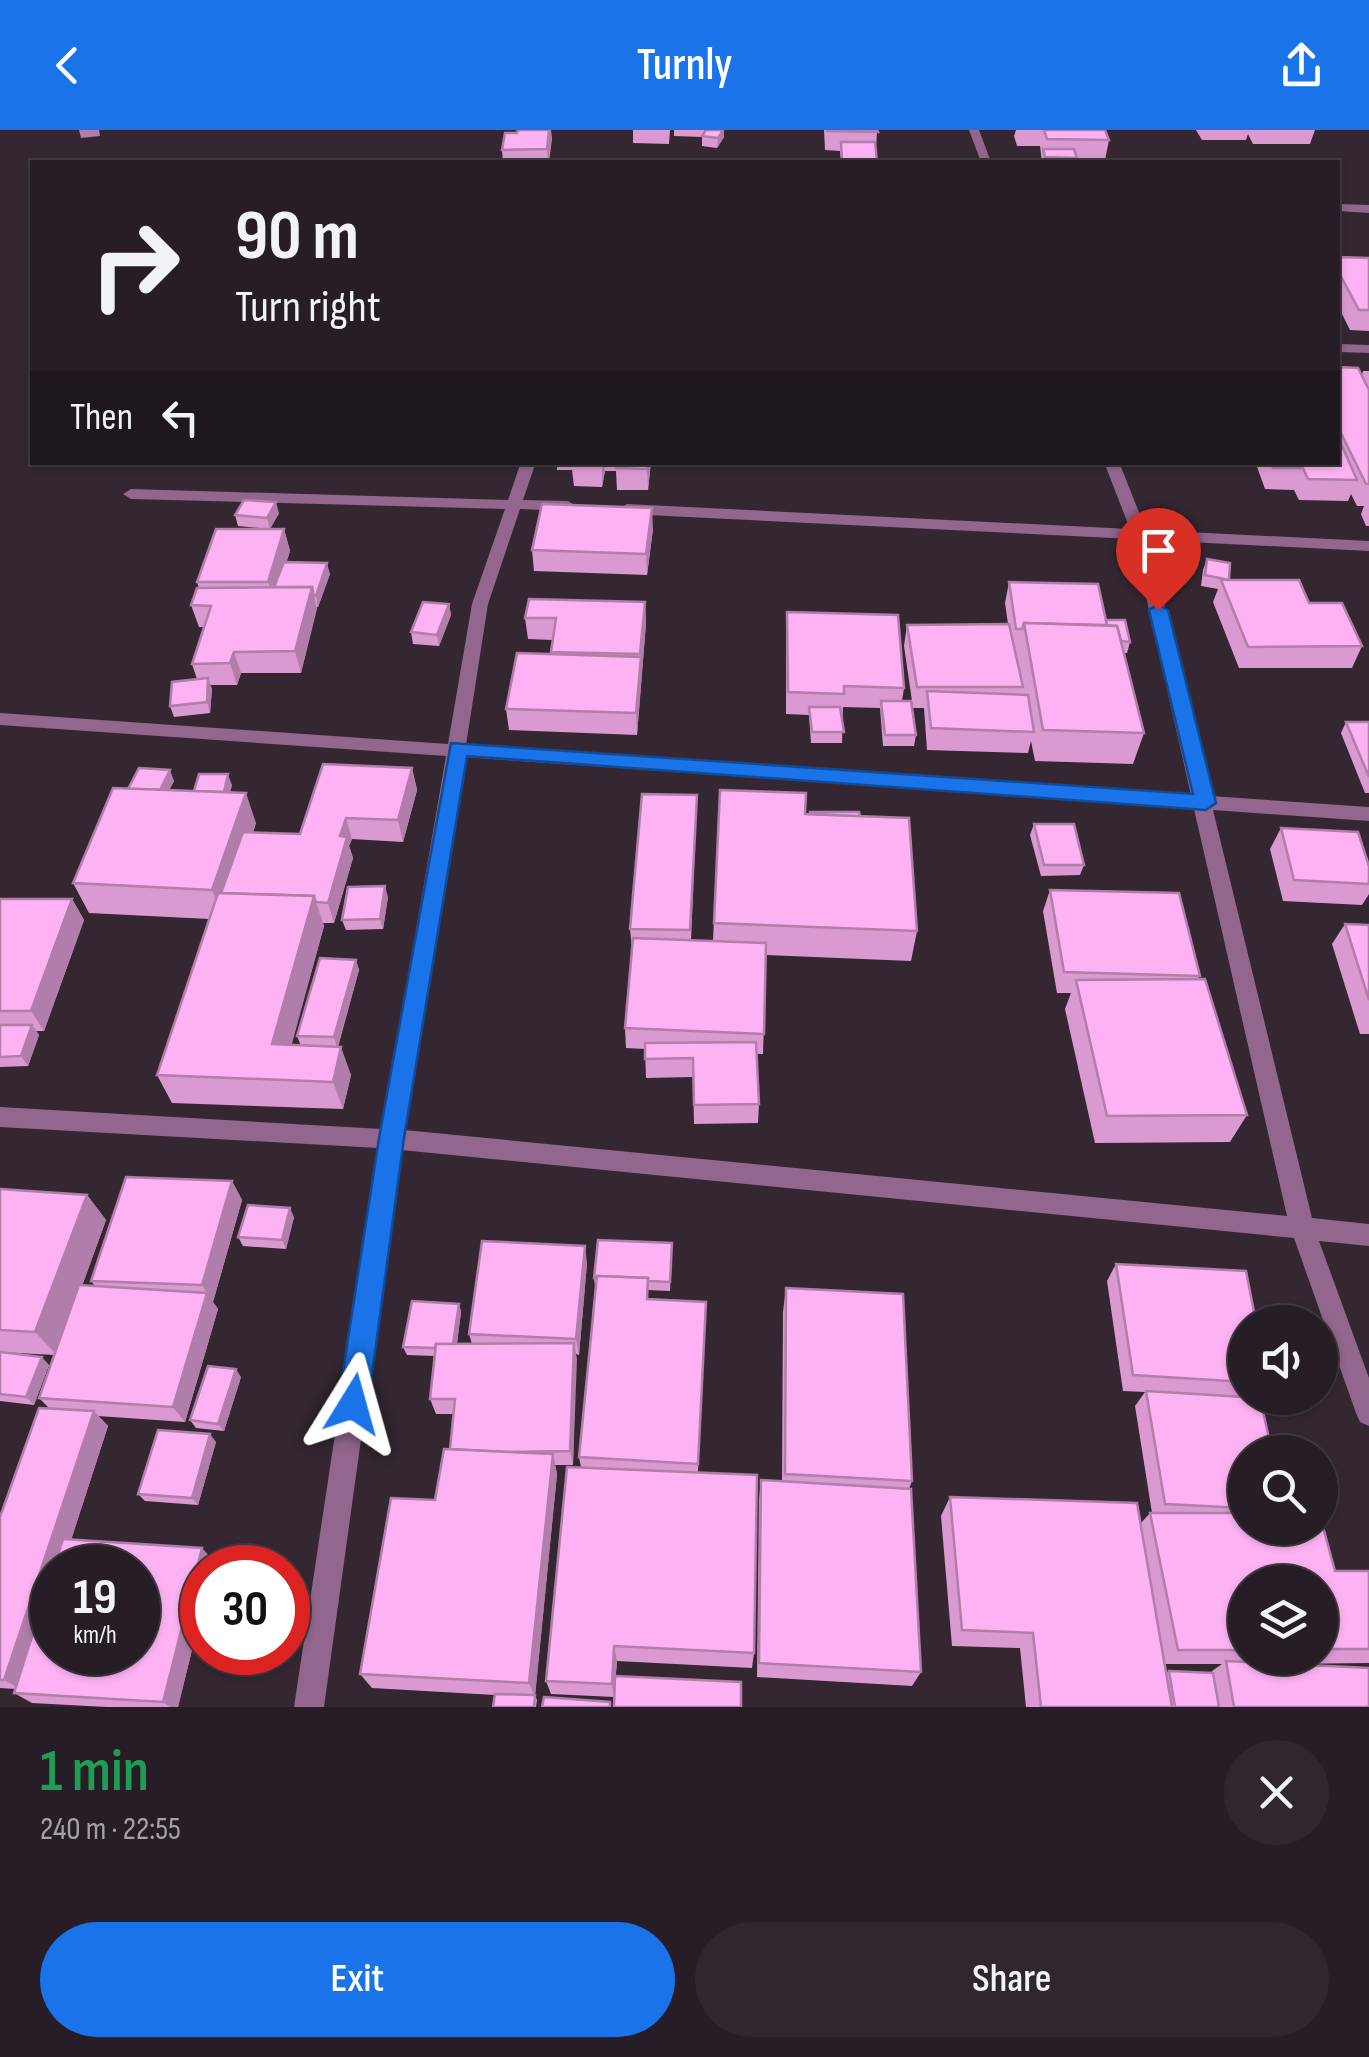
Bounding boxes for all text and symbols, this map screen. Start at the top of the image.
icon: back [40,38,95,93]
text: Turnly [637,38,732,93]
icon: share [1274,38,1329,93]
text: 90 m [235,195,359,279]
icon: right [70,200,200,330]
text: Turn right [235,280,381,335]
icon: left [153,390,208,445]
text: Then [70,395,133,440]
pin [1116,508,1201,611]
icon: arrive [1131,523,1186,578]
map controls [1228,1305,1338,1675]
button: sound [1228,1305,1338,1415]
position arrow [301,1352,405,1456]
button: search [1228,1435,1338,1545]
speed limit sign: 30 [180,1545,310,1675]
button: layers [1228,1565,1338,1675]
text: 19 [73,1568,117,1628]
text: km/h [73,1620,117,1651]
text: 1 min [40,1736,149,1808]
button: close [1224,1740,1329,1845]
text: 240 m · 22:55 [40,1810,181,1849]
button: Exit [40,1922,675,2037]
button: Share [695,1922,1329,2037]

